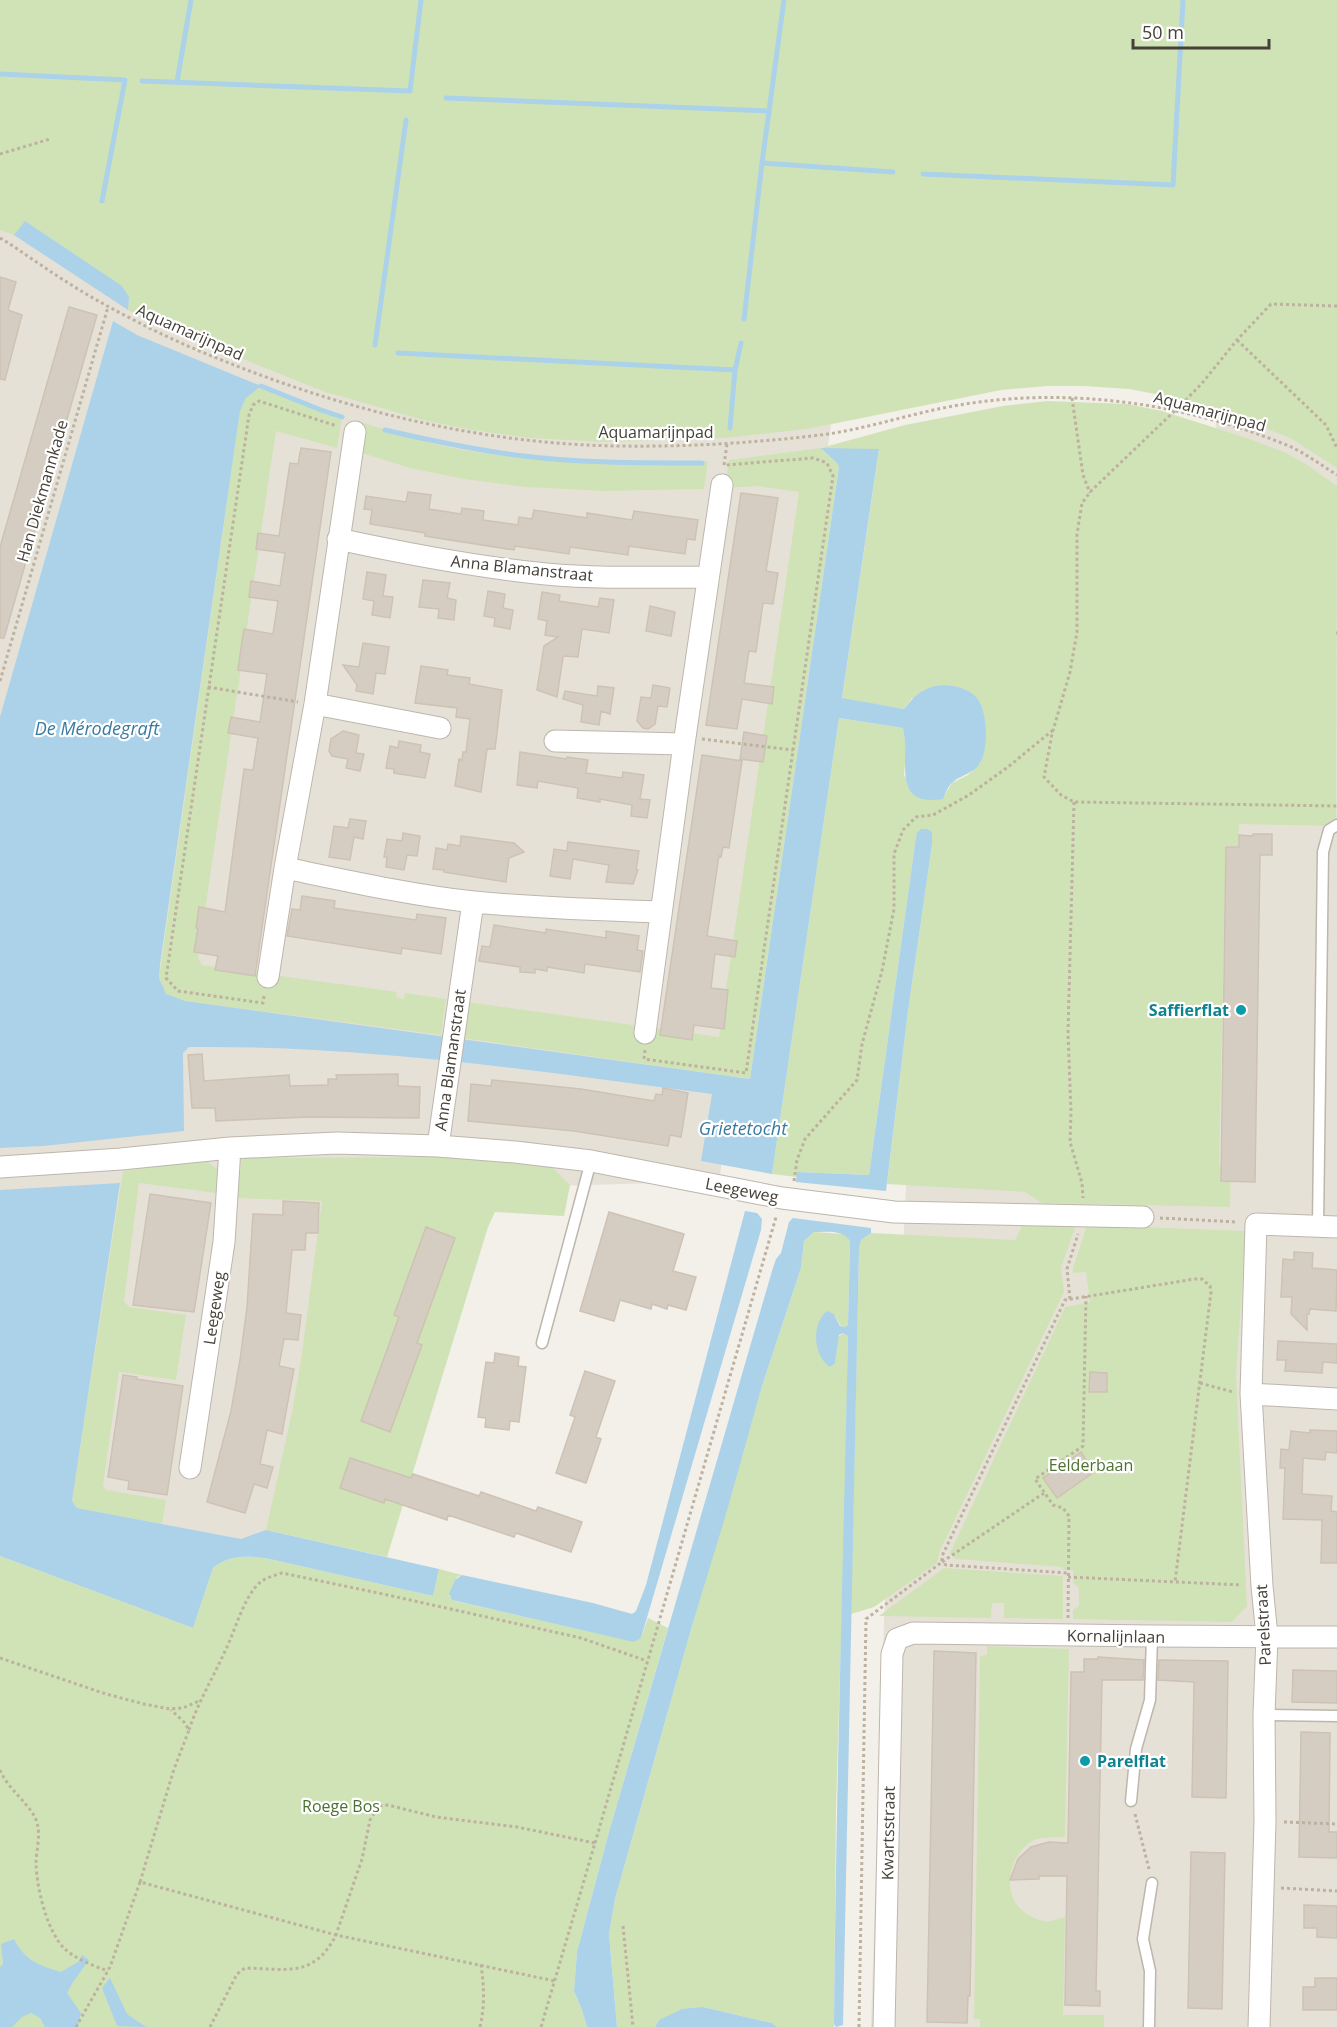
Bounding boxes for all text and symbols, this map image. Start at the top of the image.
scale bar [1133,12,1270,50]
text: 50 m [1142,20,1184,44]
street label: Aquamarijnpad [133,299,247,365]
street label: Aquamarijnpad [1152,385,1268,437]
street label: Han Diekmannkade [11,417,73,565]
street label: Aquamarijnpad [598,421,714,443]
street label: Anna Blamanstraat [450,550,595,586]
water label: De Mérodegraft [35,716,160,740]
street label: Anna Blamanstraat [429,987,471,1132]
place label: Saffierflat [1149,999,1229,1021]
marker: Saffierflat [1234,1003,1248,1017]
water label: Grietetocht [699,1116,788,1140]
street label: Leegeweg [704,1172,781,1208]
street label: Leegeweg [198,1269,230,1346]
park label: Eelderbaan [1049,1454,1133,1476]
street label: Parelstraat [1250,1583,1276,1666]
street label: Kornalijnlaan [1067,1624,1165,1648]
place label: Parelflat [1097,1750,1166,1772]
marker: Parelflat [1078,1754,1092,1768]
street label: Kwartsstraat [876,1785,900,1880]
park label: Roege Bos [302,1795,380,1817]

